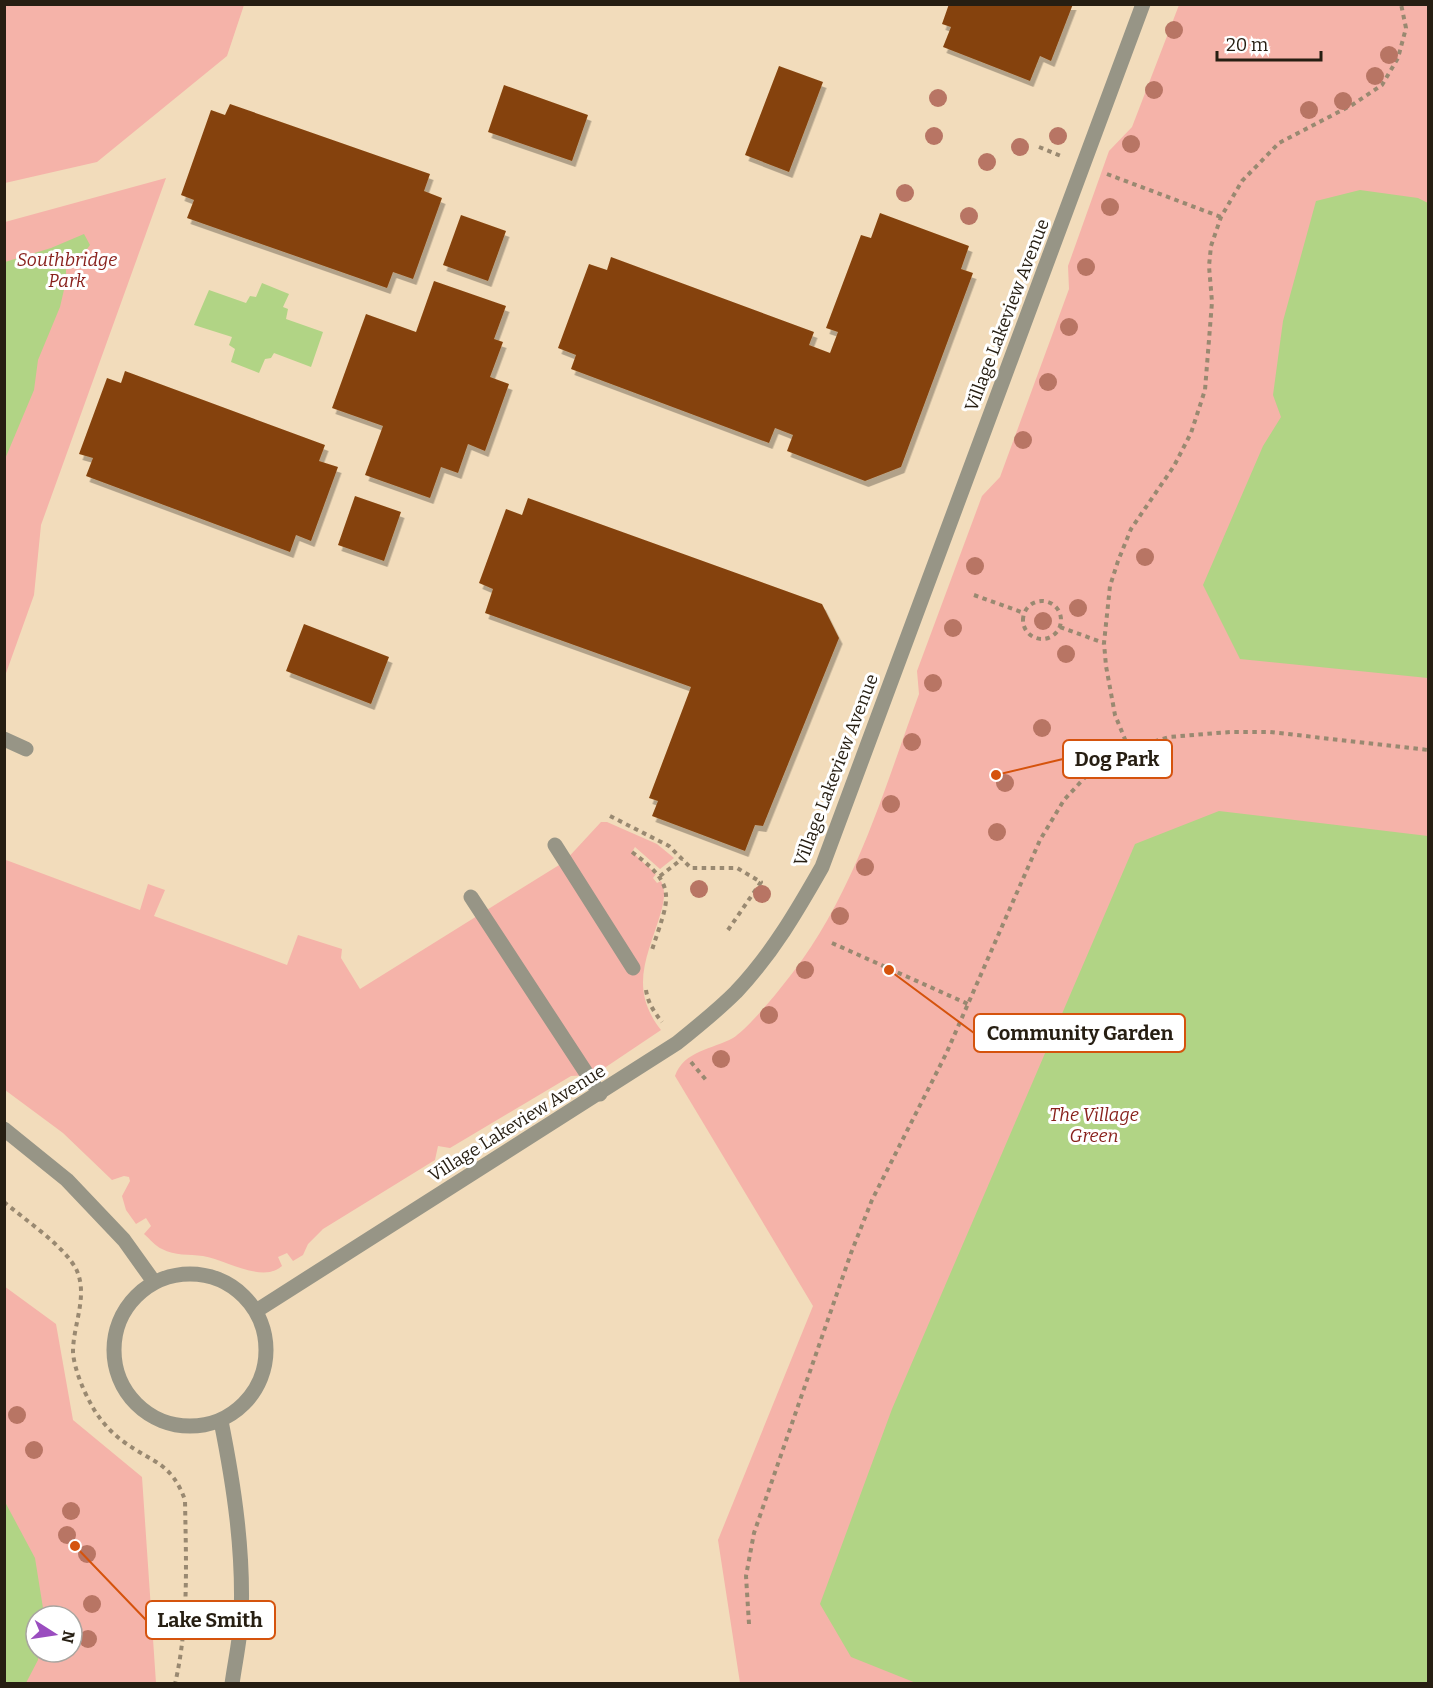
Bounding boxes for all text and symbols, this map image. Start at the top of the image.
scale bar [1217,24,1320,62]
text: 20 m [1226,34,1268,56]
street label: Village Lakeview Avenue [960,216,1054,414]
park label: Southbridge Park [17,249,117,292]
street label: Village Lakeview Avenue [789,671,883,869]
callout: Dog Park [1063,740,1172,778]
text: Dog Park [1075,747,1159,771]
callout: Community Garden [974,1014,1185,1052]
text: Community Garden [987,1021,1173,1045]
street label: Village Lakeview Avenue [424,1060,610,1186]
park label: The Village Green [1049,1104,1139,1147]
callout: Lake Smith [146,1601,275,1639]
north arrow [24,1604,84,1664]
text: Lake Smith [157,1608,263,1632]
text: N [58,1629,79,1645]

